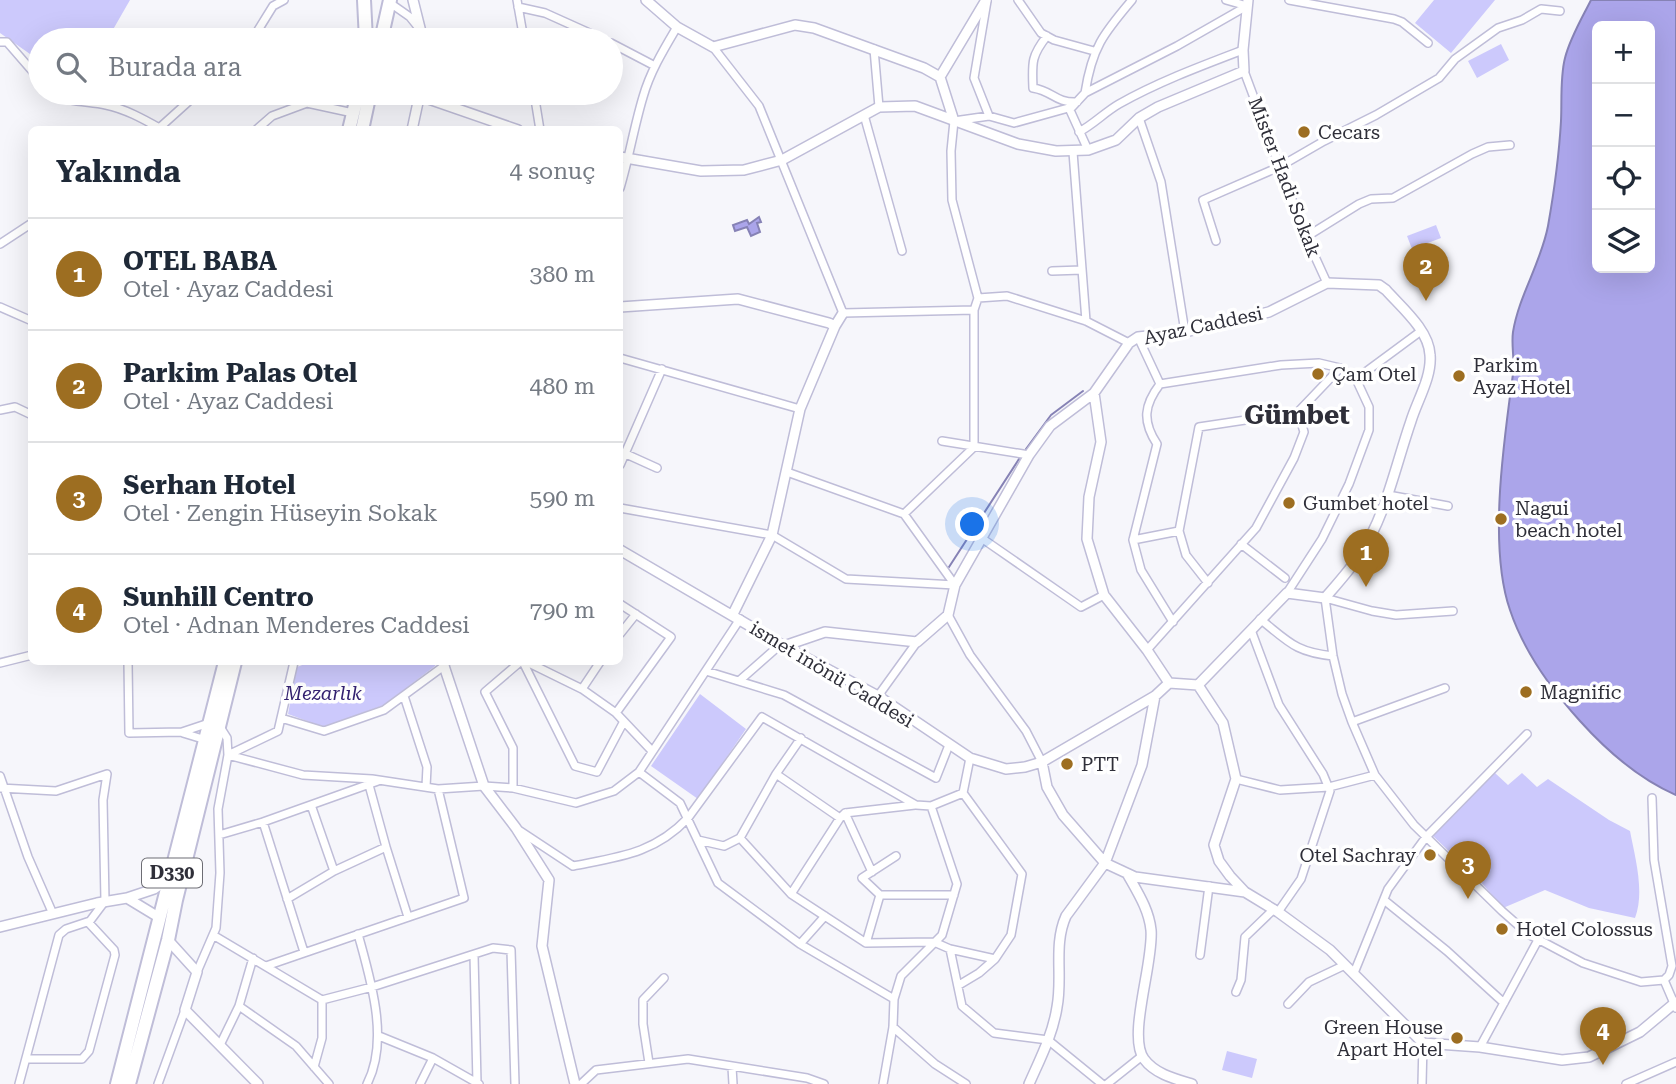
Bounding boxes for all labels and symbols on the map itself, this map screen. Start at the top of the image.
street label: Mister Hadi Sokak [1243,94,1326,260]
place label: Cecars [1318,121,1380,144]
marker: Cecars [1296,124,1312,140]
pin: 2 [1403,243,1449,301]
street label: Ayaz Caddesi [1141,302,1265,349]
place label: Parkim Ayaz Hotel [1473,354,1571,399]
place label: Çam Otel [1332,363,1416,386]
marker: Çam Otel [1310,366,1326,382]
marker: Parkim Ayaz Hotel [1451,368,1467,384]
district label: Gümbet [1244,400,1350,430]
place label: Gumbet hotel [1303,492,1429,515]
marker: Gumbet hotel [1281,495,1297,511]
place label: Nagui beach hotel [1515,497,1622,542]
your location [955,507,989,541]
marker: Nagui beach hotel [1493,511,1509,527]
pin: 1 [1343,529,1389,587]
street label: ismet inönü Caddesi [746,616,918,732]
place label: Magnific [1540,681,1621,704]
park label: Mezarlık [283,682,362,705]
marker: Magnific [1518,684,1534,700]
place label: PTT [1081,753,1119,776]
marker: PTT [1059,756,1075,772]
pin: 3 [1445,841,1491,899]
place label: Otel Sachray [1299,844,1417,867]
marker: Otel Sachray [1422,847,1438,863]
road number: D330 [142,858,202,888]
place label: Hotel Colossus [1516,918,1653,941]
marker: Hotel Colossus [1494,921,1510,937]
pin: 4 [1580,1007,1626,1065]
place label: Green House Apart Hotel [1324,1016,1443,1061]
marker: Green House Apart Hotel [1449,1030,1465,1046]

